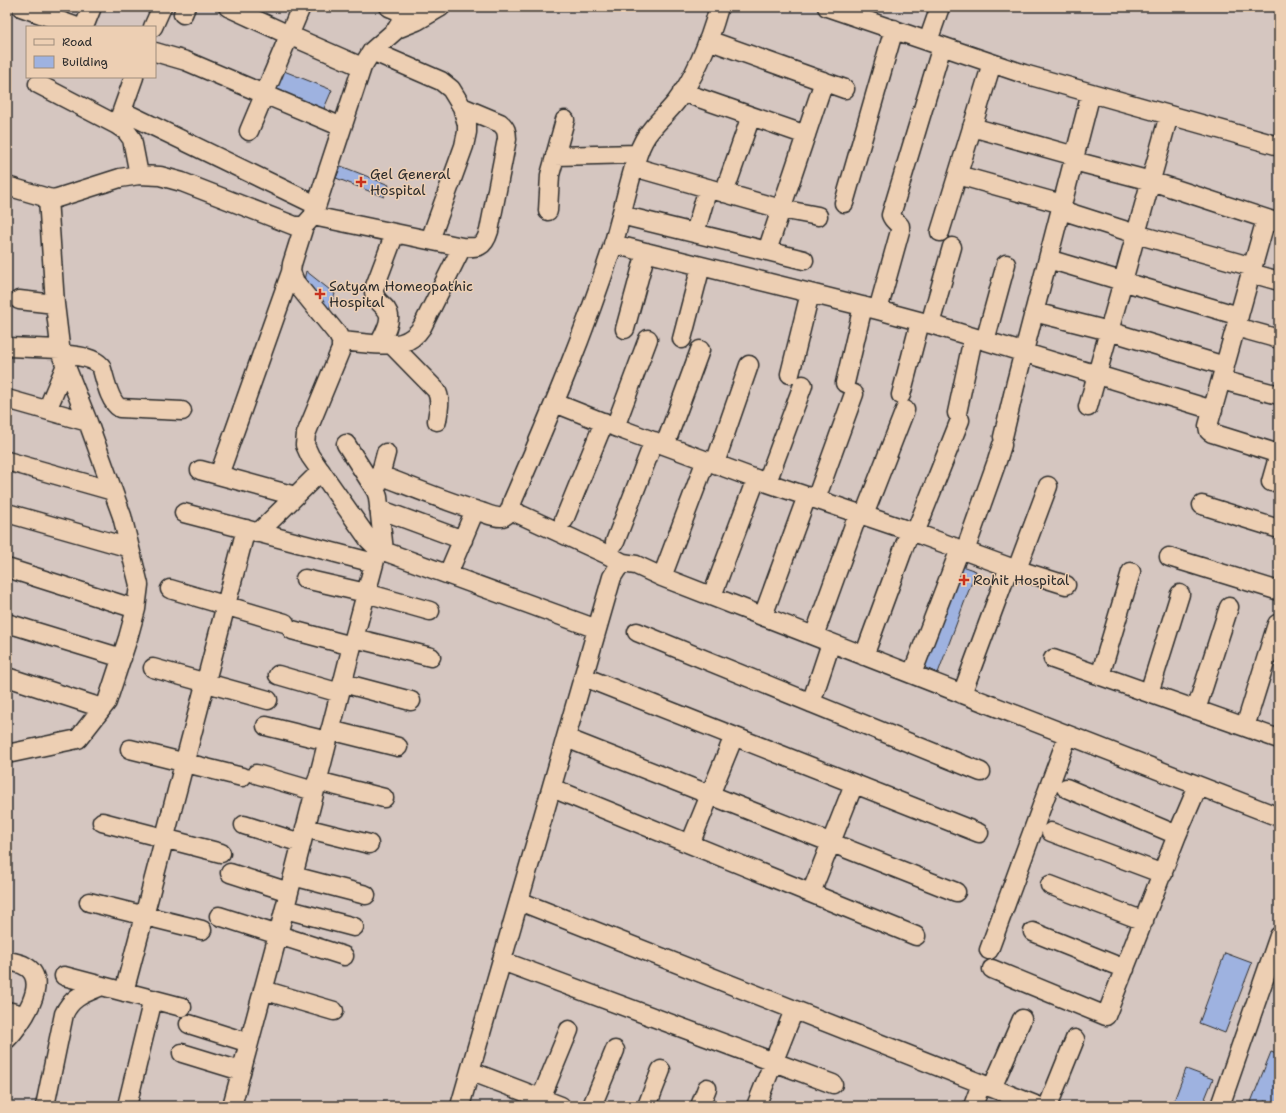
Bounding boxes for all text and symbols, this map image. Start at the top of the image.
legend [26,26,156,78]
text: Road [62,34,93,50]
text: Building [62,54,108,70]
place label: Gel General Hospital [370,165,451,199]
marker: Gel General Hospital [355,176,367,188]
place label: Satyam Homeopathic Hospital [329,277,473,311]
marker: Satyam Homeopathic Hospital [314,288,326,300]
place label: Rohit Hospital [973,571,1070,589]
marker: Rohit Hospital [958,574,970,586]

